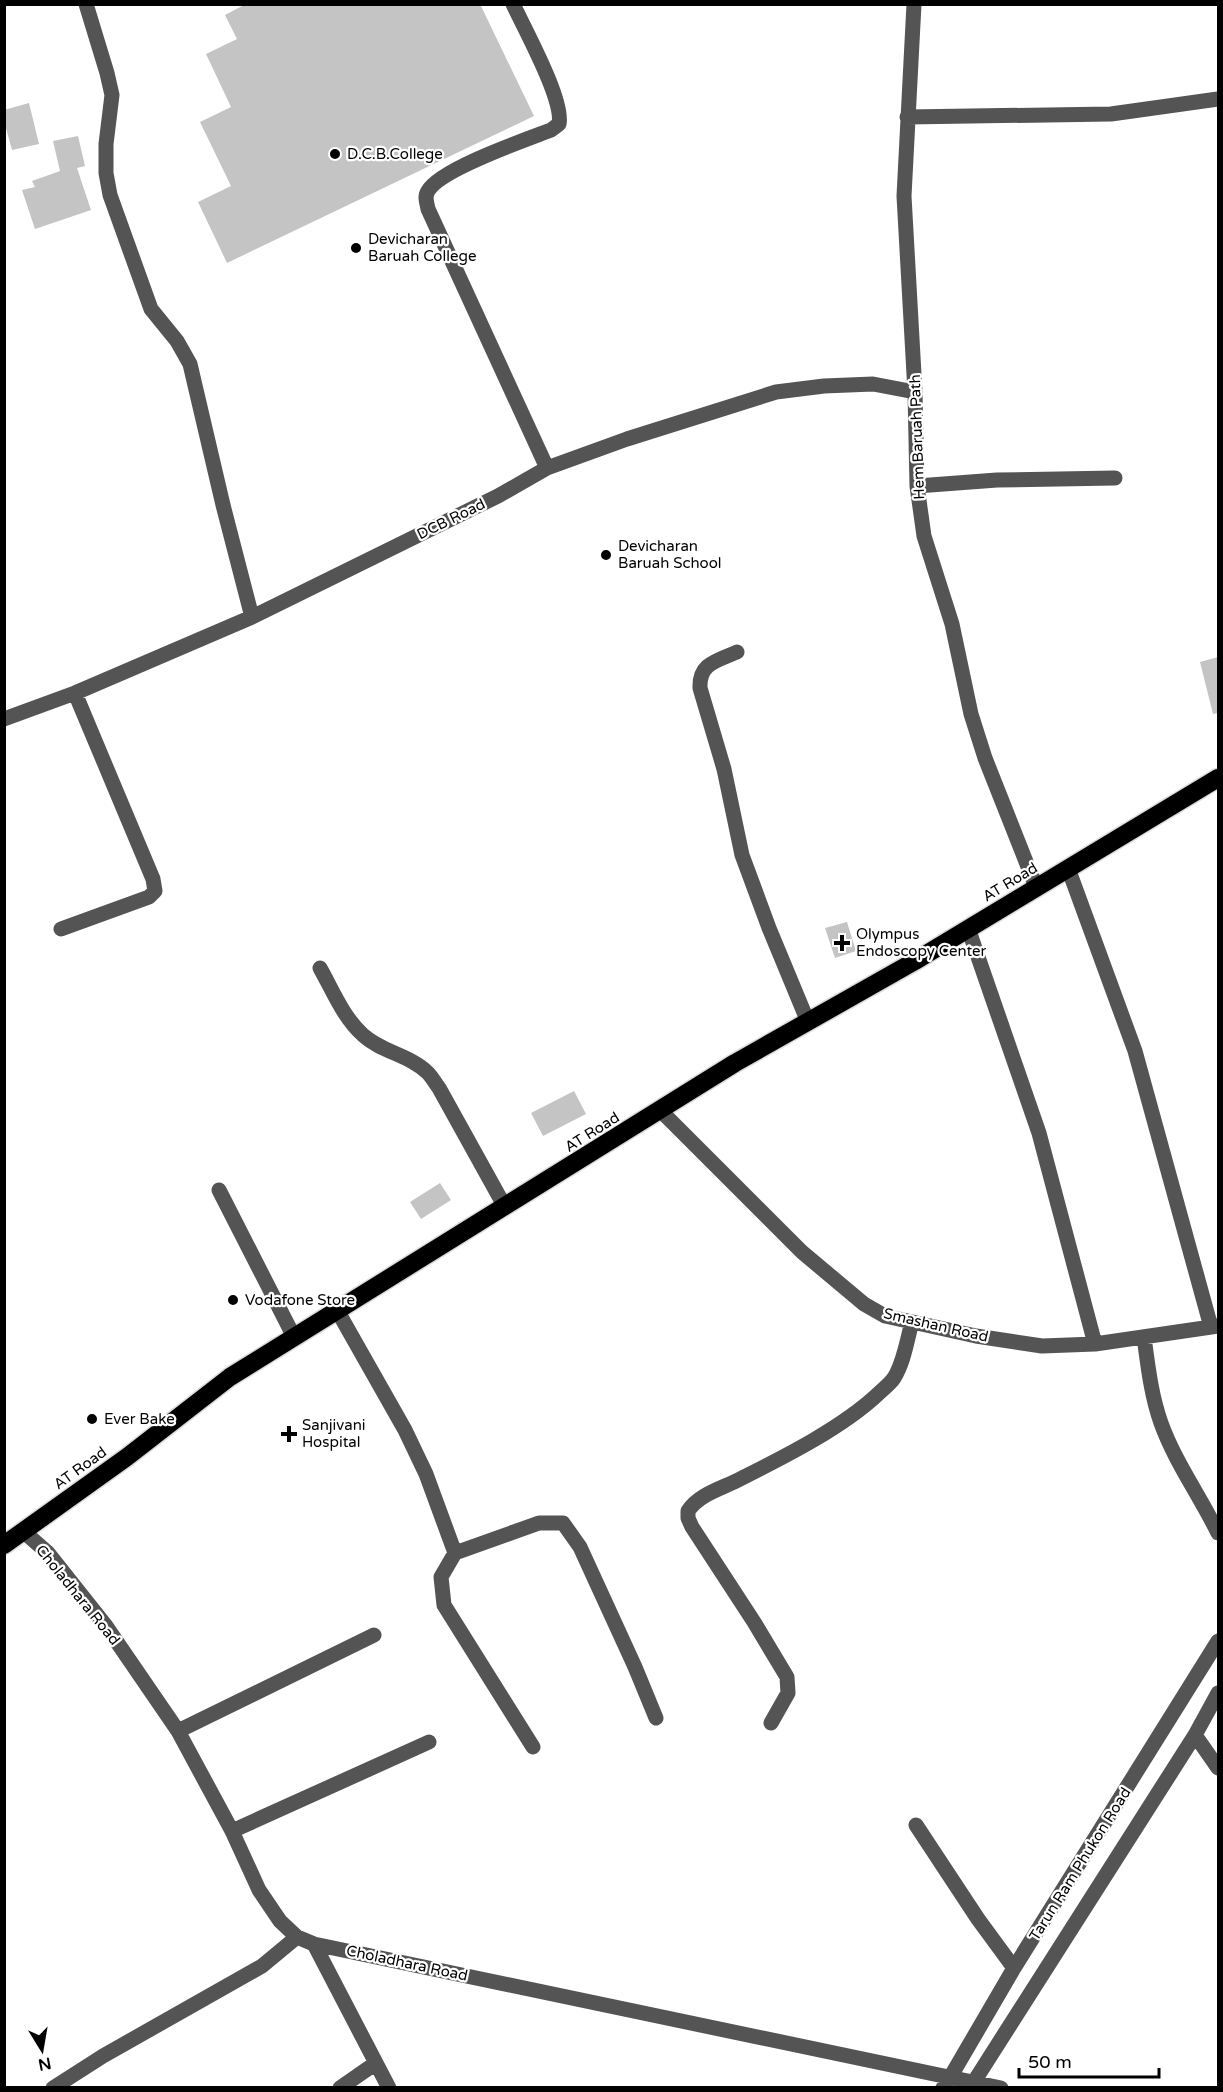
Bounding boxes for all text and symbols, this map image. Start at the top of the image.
place label: D.C.B.College [347,145,443,163]
marker: D.C.B.College [328,147,342,161]
place label: Devicharan Baruah College [368,230,476,265]
marker: Devicharan Baruah College [349,241,363,255]
street label: Hem Baruah Path [906,374,928,500]
street label: DCB Road [414,495,488,543]
place label: Devicharan Baruah School [618,537,722,572]
marker: Devicharan Baruah School [599,548,613,562]
street label: AT Road [979,859,1041,905]
place label: Olympus Endoscopy Center [856,925,987,960]
marker: Olympus Endoscopy Center [833,934,851,952]
street label: AT Road [561,1108,623,1156]
place label: Vodafone Store [245,1291,355,1309]
marker: Vodafone Store [226,1293,240,1307]
street label: Smashan Road [882,1304,990,1346]
place label: Ever Bake [104,1410,175,1428]
marker: Ever Bake [85,1412,99,1426]
place label: Sanjivani Hospital [302,1416,366,1451]
marker: Sanjivani Hospital [280,1425,298,1443]
street label: AT Road [50,1443,110,1493]
street label: Choladhara Road [32,1541,124,1649]
street label: Tarun Ram Phukon Road [1025,1784,1135,1944]
street label: Choladhara Road [345,1941,469,1985]
north arrow [12,2020,72,2080]
scale bar [1019,2041,1158,2079]
text: 50 m [1028,2051,1072,2073]
text: N [36,2053,53,2075]

